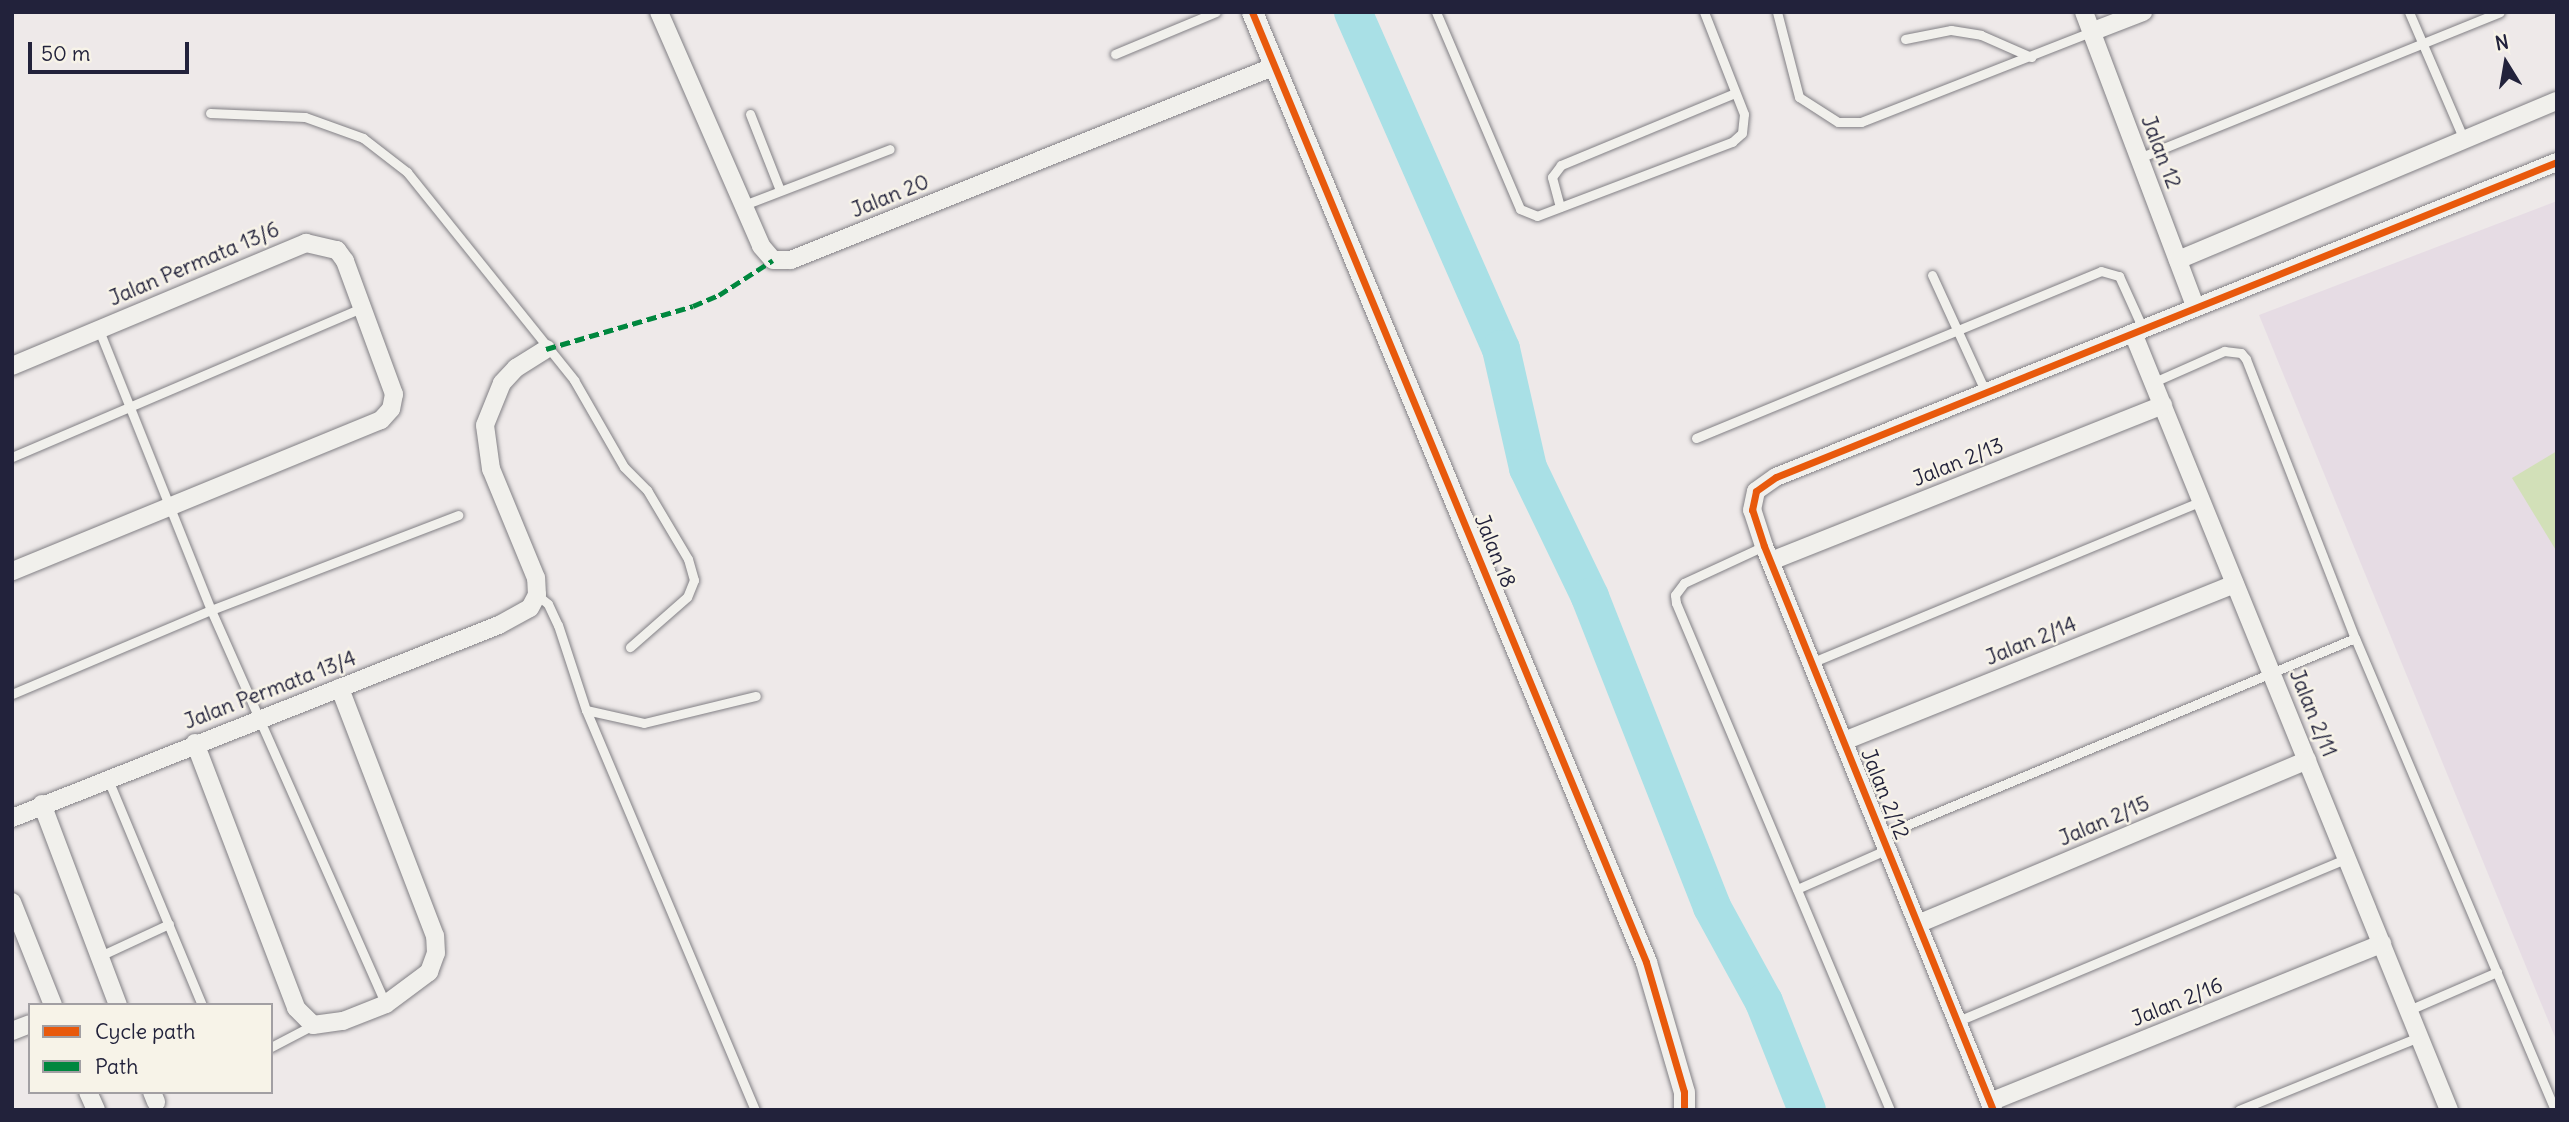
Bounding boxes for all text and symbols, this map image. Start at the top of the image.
scale bar [32,28,192,72]
north arrow [2471,28,2541,98]
text: N [2493,29,2511,55]
text: 50 m [41,40,90,67]
street label: Jalan 12 [2136,112,2186,192]
street label: Jalan 20 [847,169,933,223]
street label: Jalan Permata 13/6 [105,217,283,311]
street label: Jalan 2/13 [1909,432,2007,492]
street label: Jalan 18 [1469,511,1521,591]
street label: Jalan 2/14 [1982,611,2080,671]
street label: Jalan Permata 13/4 [180,646,360,734]
street label: Jalan 2/11 [2284,666,2342,760]
street label: Jalan 2/12 [1855,745,1915,843]
street label: Jalan 2/15 [2055,791,2153,851]
street label: Jalan 2/16 [2128,972,2226,1032]
legend [28,1003,273,1094]
text: Cycle path [95,1018,195,1045]
text: Path [95,1053,138,1080]

